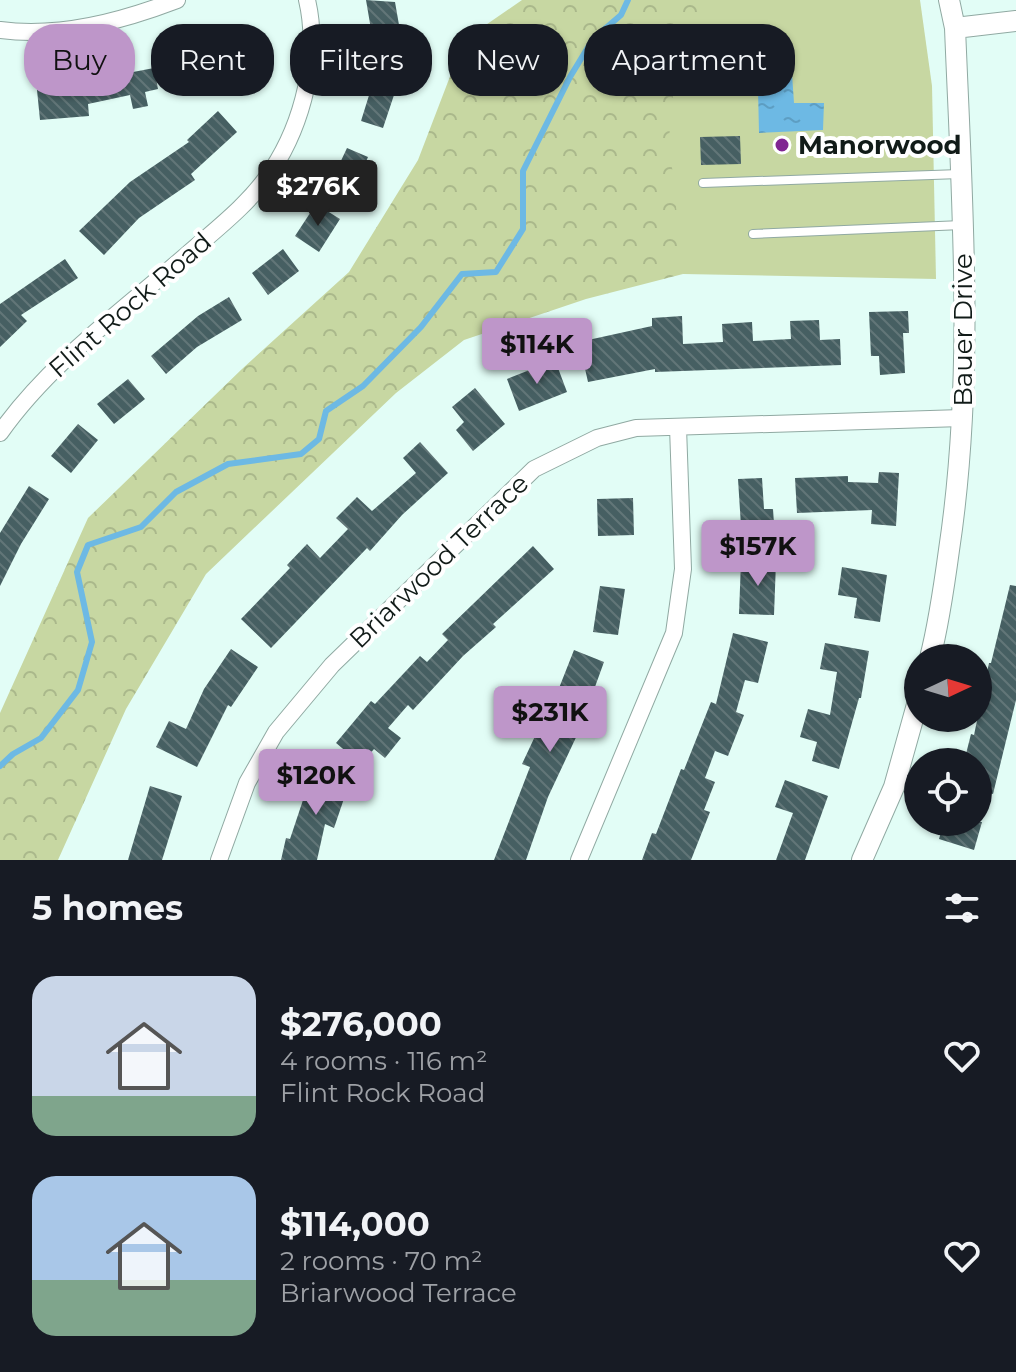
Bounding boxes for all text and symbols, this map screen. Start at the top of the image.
chip: Buy [24,24,135,96]
chip: Rent [151,24,274,96]
chip: Filters [290,24,432,96]
chip: New [448,24,568,96]
chip: Apartment [584,24,795,96]
place label: Manorwood [798,129,962,161]
marker: Manorwood [773,136,791,154]
pin: $276K [262,160,374,228]
text: $276K [276,170,360,202]
street label: Flint Rock Road [42,226,218,384]
street label: Bauer Drive [947,253,979,407]
pin: $114K [481,318,593,386]
text: $114K [500,328,574,360]
street label: Briarwood Terrace [343,467,535,655]
pin: $157K [702,520,814,588]
text: $157K [719,530,797,562]
north arrow [904,644,992,732]
map controls [904,644,992,836]
pin: $231K [494,686,606,754]
text: $231K [512,696,588,728]
button: locate [904,748,992,836]
pin: $120K [260,749,372,817]
text: $120K [277,759,355,791]
icon: filters [940,886,984,930]
text: 5 homes [32,887,183,929]
text: $276,000 [280,1003,442,1045]
icon: home [96,1008,192,1104]
icon: heart [940,1034,984,1078]
text: 4 rooms · 116 m² [280,1045,487,1077]
text: Flint Rock Road [280,1077,485,1109]
text: $114,000 [280,1203,430,1245]
icon: home [96,1208,192,1304]
icon: heart [940,1234,984,1278]
text: 2 rooms · 70 m² [280,1245,482,1277]
text: Briarwood Terrace [280,1277,517,1309]

